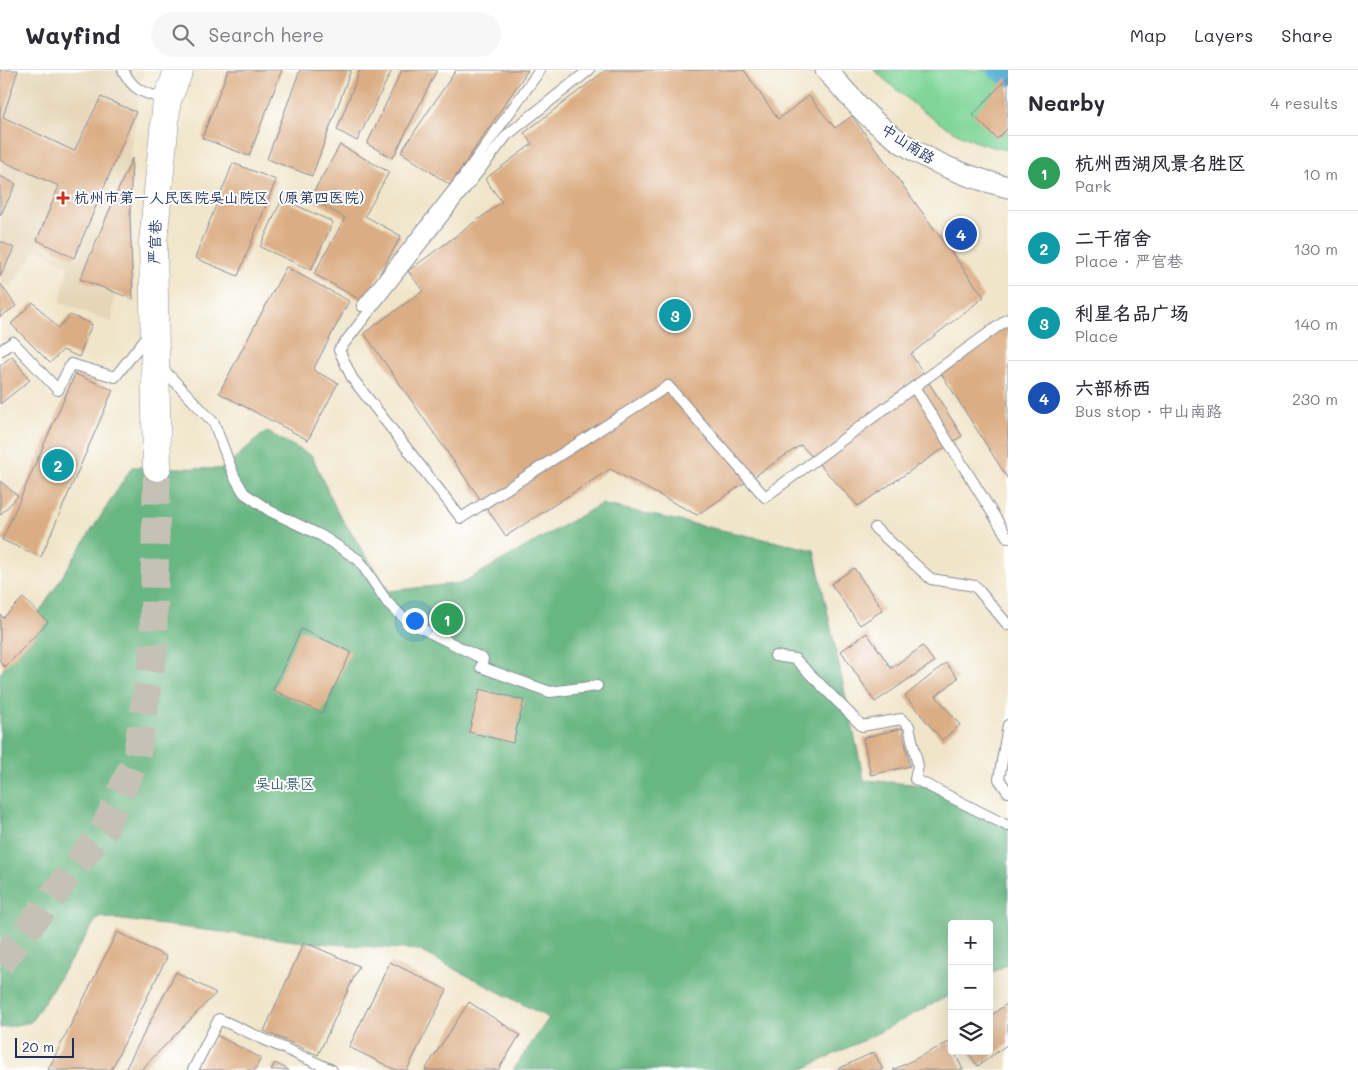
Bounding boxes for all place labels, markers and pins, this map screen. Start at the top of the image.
place label: 杭州市第一人民医院吴山院区（原第四医院） [74,187,374,207]
marker: 杭州市第一人民医院吴山院区（原第四医院） [56,191,70,205]
pin: 4 [945,215,977,253]
pin: 3 [659,296,691,334]
pin: 2 [42,446,74,484]
pin: 1 [431,600,463,638]

